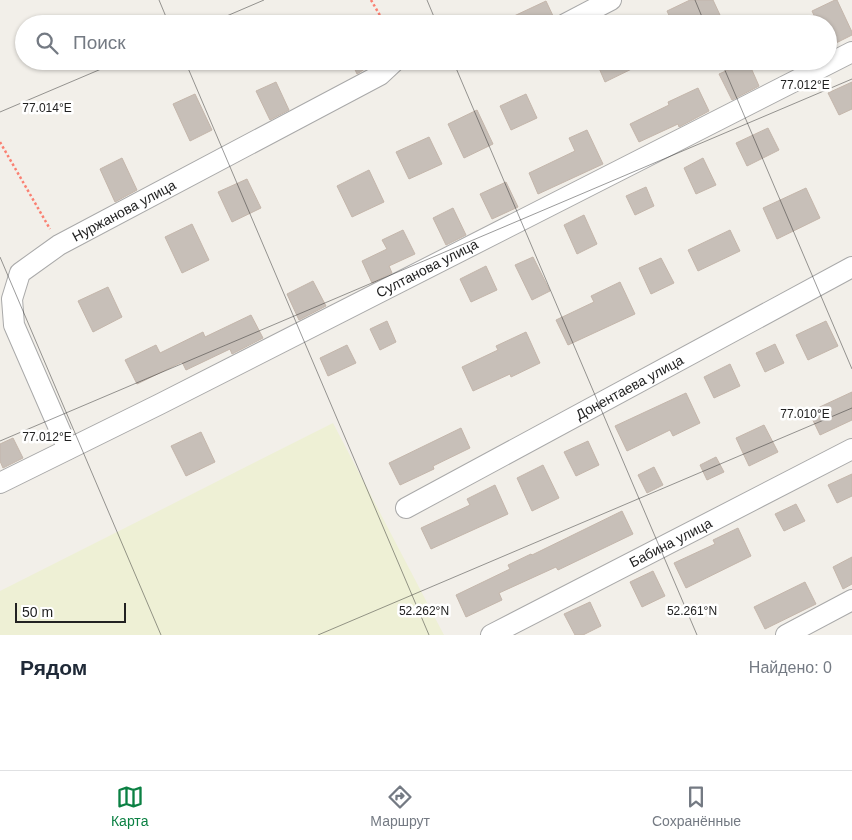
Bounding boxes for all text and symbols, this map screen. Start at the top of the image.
search box [15,15,837,70]
icon: search [33,29,61,57]
text: Поиск [73,32,126,53]
text: 77.012°E [780,78,830,92]
text: 77.014°E [22,101,72,115]
street label: Нуржанова улица [69,177,179,245]
street label: Султанова улица [373,236,481,301]
street label: Донентаева улица [573,352,686,423]
text: 77.010°E [780,407,830,421]
text: 77.012°E [22,430,72,444]
street label: Бабина улица [627,514,715,570]
scale bar [15,600,126,623]
text: 50 m [22,604,53,620]
text: 52.262°N [399,604,449,618]
text: 52.261°N [667,604,717,618]
text: Рядом [20,656,87,679]
text: Найдено: 0 [749,659,832,676]
tab: Карта [111,783,148,829]
tab: Маршрут [370,783,430,829]
tab: Сохранённые [652,783,741,829]

